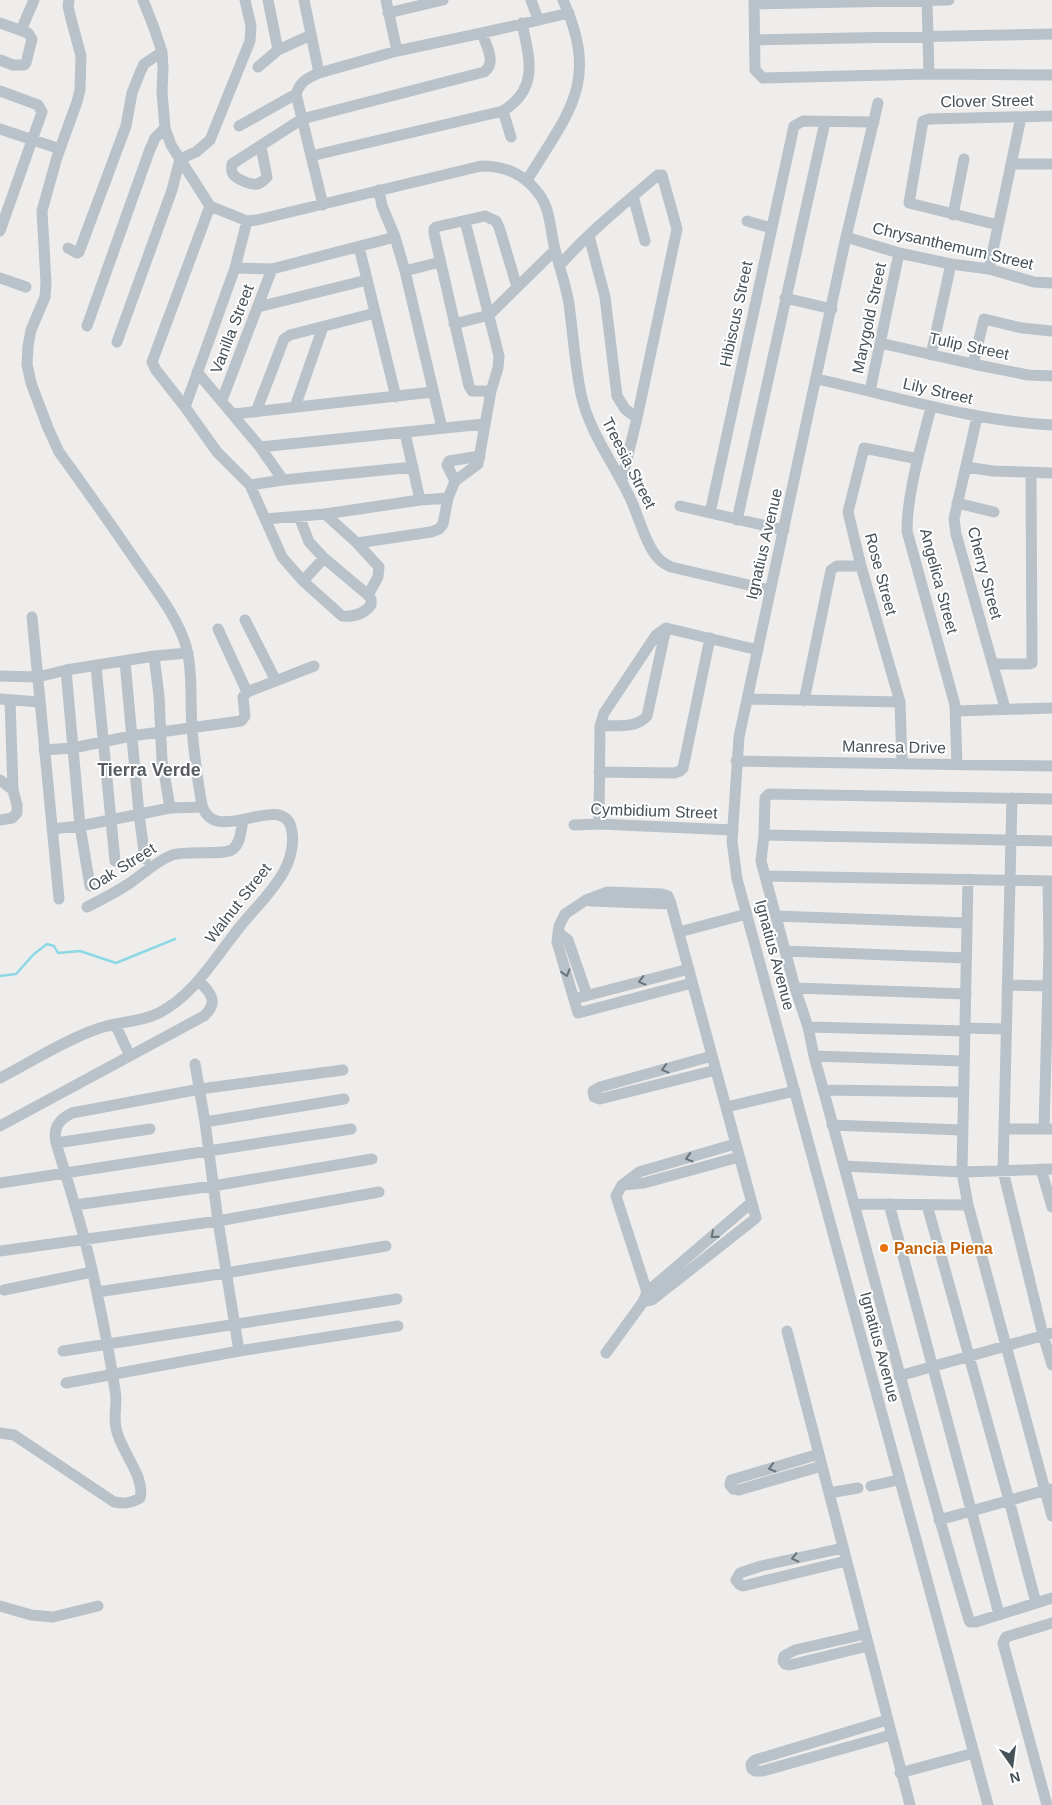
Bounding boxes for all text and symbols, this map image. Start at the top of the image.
street label: Clover Street [940,92,1034,110]
street label: Chrysanthemum Street [871,219,1036,273]
street label: Hibiscus Street [717,259,756,368]
street label: Marygold Street [849,260,889,375]
street label: Vanilla Street [207,282,257,376]
street label: Tulip Street [928,329,1011,363]
street label: Lily Street [901,375,975,407]
street label: Treesia Street [599,415,660,512]
street label: Ignatius Avenue [743,487,785,601]
street label: Cherry Street [964,525,1006,622]
street label: Angelica Street [917,526,961,636]
street label: Rose Street [862,531,900,618]
street label: Manresa Drive [842,738,946,756]
district label: Tierra Verde [97,760,201,780]
street label: Cymbidium Street [590,800,718,822]
street label: Oak Street [85,839,159,894]
street label: Walnut Street [202,859,275,946]
street label: Ignatius Avenue [752,898,798,1012]
one-way arrow [560,968,570,976]
one-way arrow [638,976,646,986]
one-way arrow [660,1063,669,1074]
one-way arrow [685,1152,693,1162]
one-way arrow [711,1229,720,1238]
place label: Pancia Piena [894,1240,993,1257]
marker: Pancia Piena [878,1242,890,1254]
street label: Ignatius Avenue [857,1290,903,1404]
one-way arrow [768,1462,777,1472]
one-way arrow [791,1552,800,1563]
north arrow [987,1740,1037,1790]
text: N [1008,1769,1022,1787]

